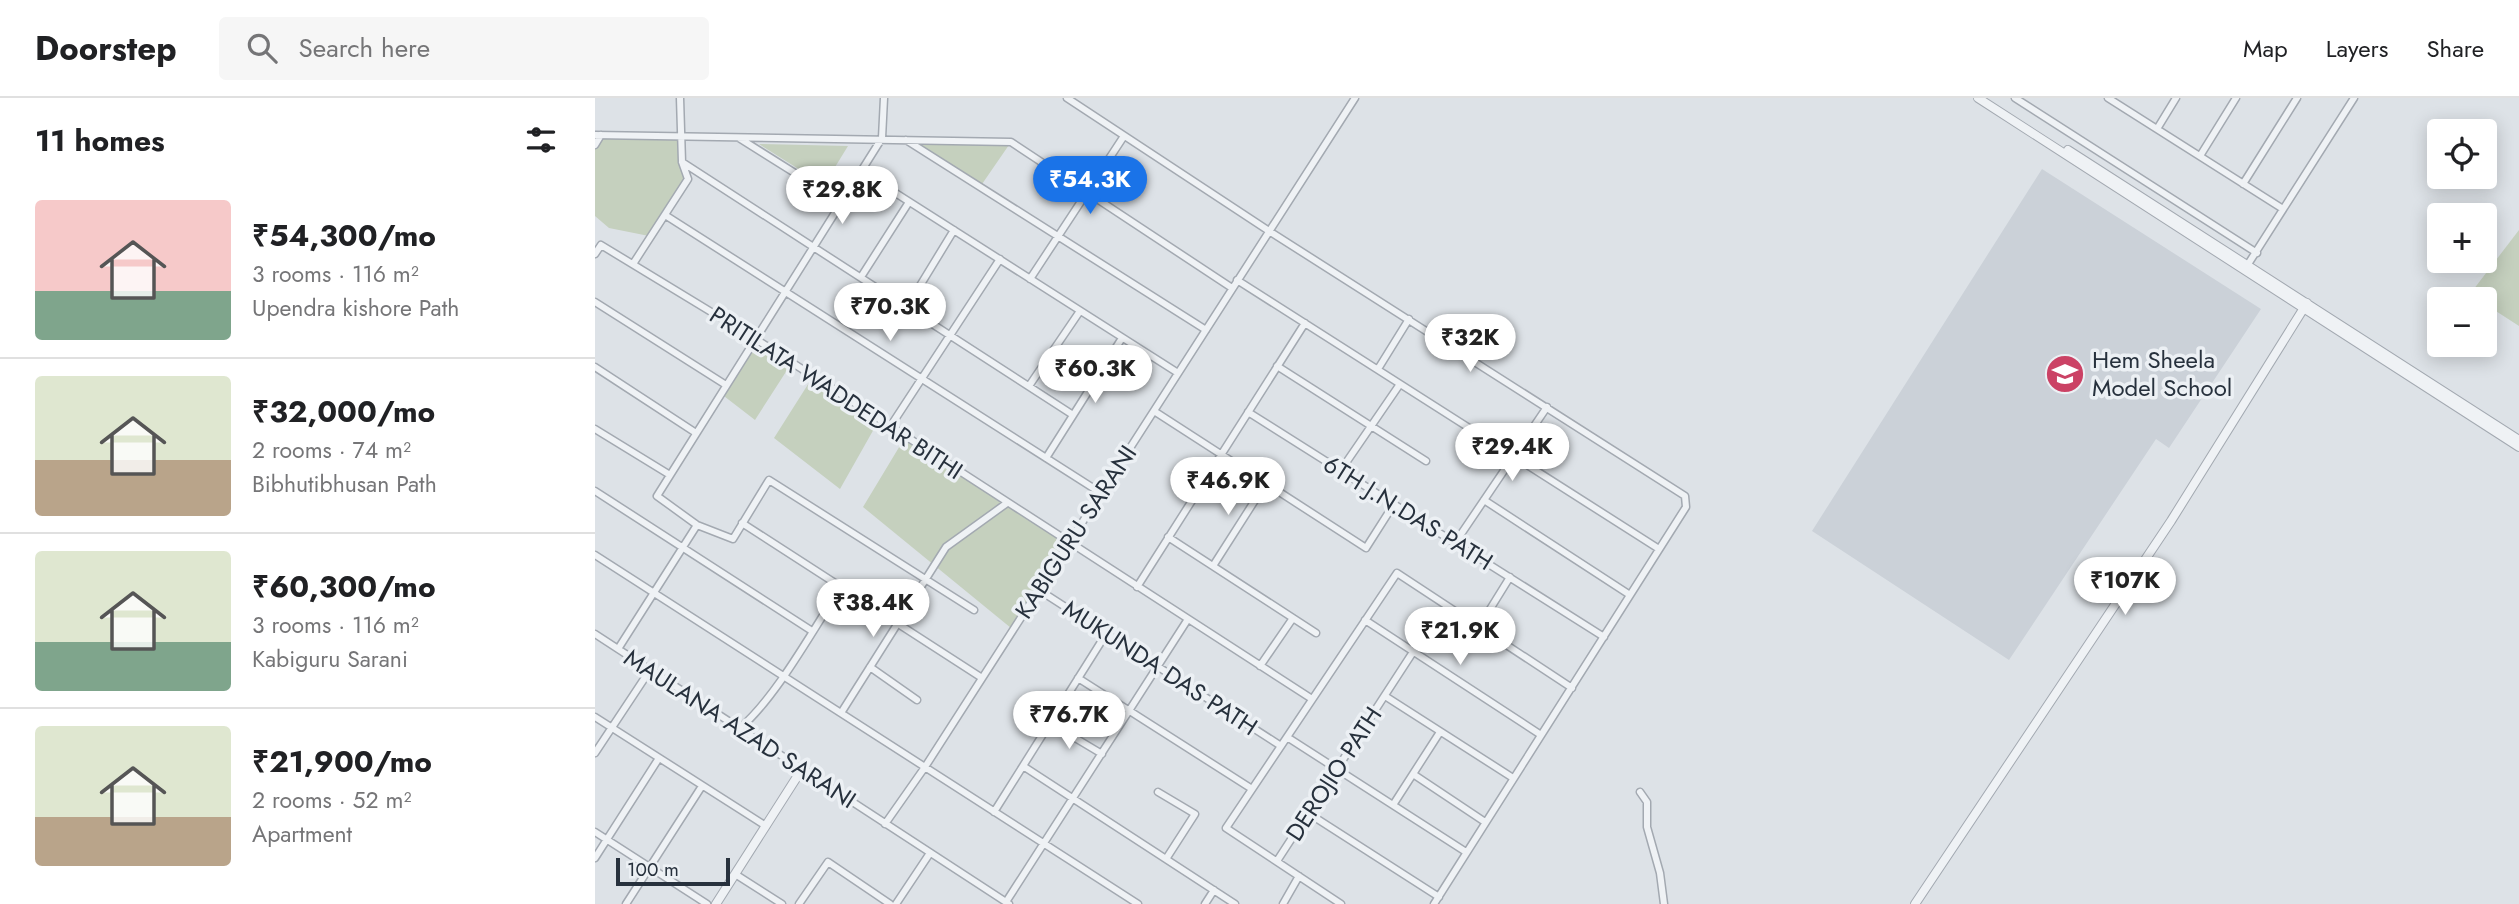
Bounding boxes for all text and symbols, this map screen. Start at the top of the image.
search box [219,17,709,80]
text: Doorstep [35,25,177,72]
icon: search [243,29,281,67]
text: Search here [299,29,430,67]
text: Map [2243,31,2288,66]
text: Layers [2326,31,2388,66]
text: Share [2426,31,2484,66]
text: 11 homes [35,119,165,162]
map controls [2427,119,2497,357]
button: locate [2427,119,2497,189]
icon: filters [522,121,560,159]
pin: ₹54.3K [1033,156,1147,216]
text: ₹54.3K [1049,162,1131,196]
pin: ₹29.8K [785,166,899,226]
text: ₹29.8K [802,172,882,206]
button: + [2427,203,2497,273]
text: ₹54,300/mo [252,214,436,257]
icon: home [91,228,175,312]
text: 3 rooms · 116 m² [252,257,419,291]
pin: ₹70.3K [833,284,947,343]
button: − [2427,287,2497,357]
text: ₹70.3K [850,289,930,323]
text: Upendra kishore Path [252,291,459,325]
street label: PRITILATA WADDEDAR BITHI [703,297,970,488]
pin: ₹32K [1429,314,1511,374]
text: ₹32K [1441,320,1499,354]
place label: Hem Sheela Model School [2092,342,2232,405]
pin: ₹60.3K [1038,345,1152,405]
text: ₹60.3K [1054,351,1136,385]
school or university icon: Hem Sheela Model School [2044,353,2086,395]
text: ₹32,000/mo [252,390,435,433]
icon: home [91,404,175,488]
pin: ₹29.4K [1455,424,1569,483]
text: ₹29.4K [1471,429,1553,463]
text: 2 rooms · 74 m² [252,433,411,467]
street label: KABIGURU SARANI [1006,438,1145,625]
street label: 6TH J.N.DAS PATH [1317,446,1500,579]
pin: ₹46.9K [1171,458,1285,517]
text: ₹46.9K [1186,463,1270,497]
text: Bibhutibhusan Path [252,467,437,501]
pin: ₹107K [2076,558,2174,617]
text: ₹107K [2090,563,2160,597]
text: ₹60,300/mo [252,565,436,608]
icon: home [91,579,175,663]
pin: ₹38.4K [816,580,930,639]
text: ₹38.4K [832,585,914,619]
street label: MUKUNDA DAS PATH [1056,591,1265,744]
text: 3 rooms · 116 m² [252,608,419,642]
pin: ₹21.9K [1403,608,1517,667]
text: ₹21.9K [1421,613,1499,647]
street label: MAULANA AZAD SARANI [617,640,863,817]
text: Kabiguru Sarani [252,642,408,676]
pin: ₹76.7K [1012,692,1126,751]
text: ₹76.7K [1029,697,1109,731]
street label: DEROJIO PATH [1277,700,1390,848]
text: ₹21,900/mo [252,740,432,783]
icon: home [91,754,175,838]
text: 2 rooms · 52 m² [252,783,411,817]
text: Apartment [252,817,352,851]
scale bar [616,855,730,887]
text: 100 m [627,856,679,883]

